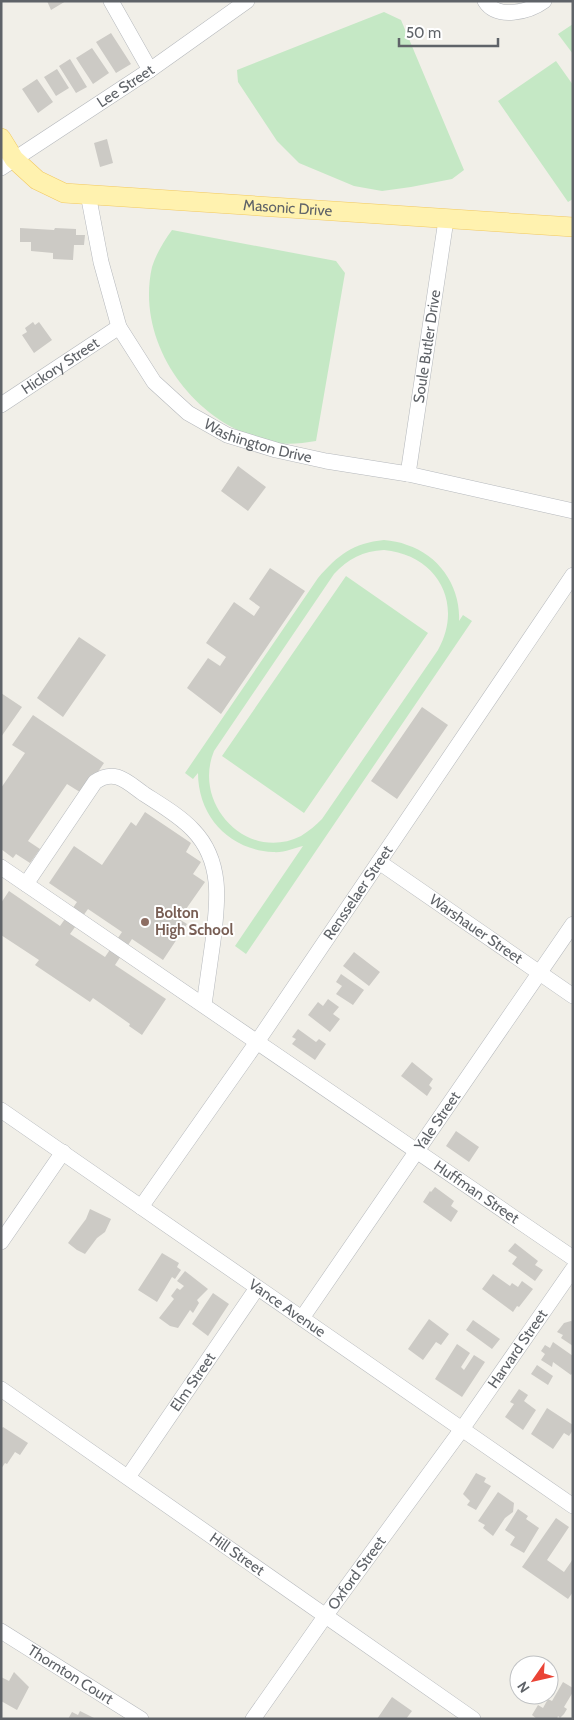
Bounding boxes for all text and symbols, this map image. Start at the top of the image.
scale bar [399,15,498,47]
text: 50 m [406,24,441,42]
street label: Lee Street [94,61,158,111]
street label: Masonic Drive [243,196,333,220]
street label: Soule Butler Drive [410,288,444,404]
street label: Hickory Street [18,334,102,398]
street label: Washington Drive [201,415,314,467]
street label: Rensselaer Street [320,842,396,943]
street label: Warshauer Street [426,891,526,968]
place label: Bolton High School [155,904,233,939]
marker: Bolton High School [139,916,151,928]
street label: Yale Street [410,1088,464,1155]
street label: Huffman Street [431,1157,522,1227]
street label: Vance Avenue [245,1275,329,1341]
street label: Harvard Street [484,1306,551,1392]
street label: Elm Street [167,1349,219,1415]
street label: Hill Street [206,1529,268,1579]
street label: Oxford Street [324,1533,389,1613]
street label: Thornton Court [24,1641,116,1708]
north arrow [509,1655,559,1705]
text: N [513,1678,533,1696]

